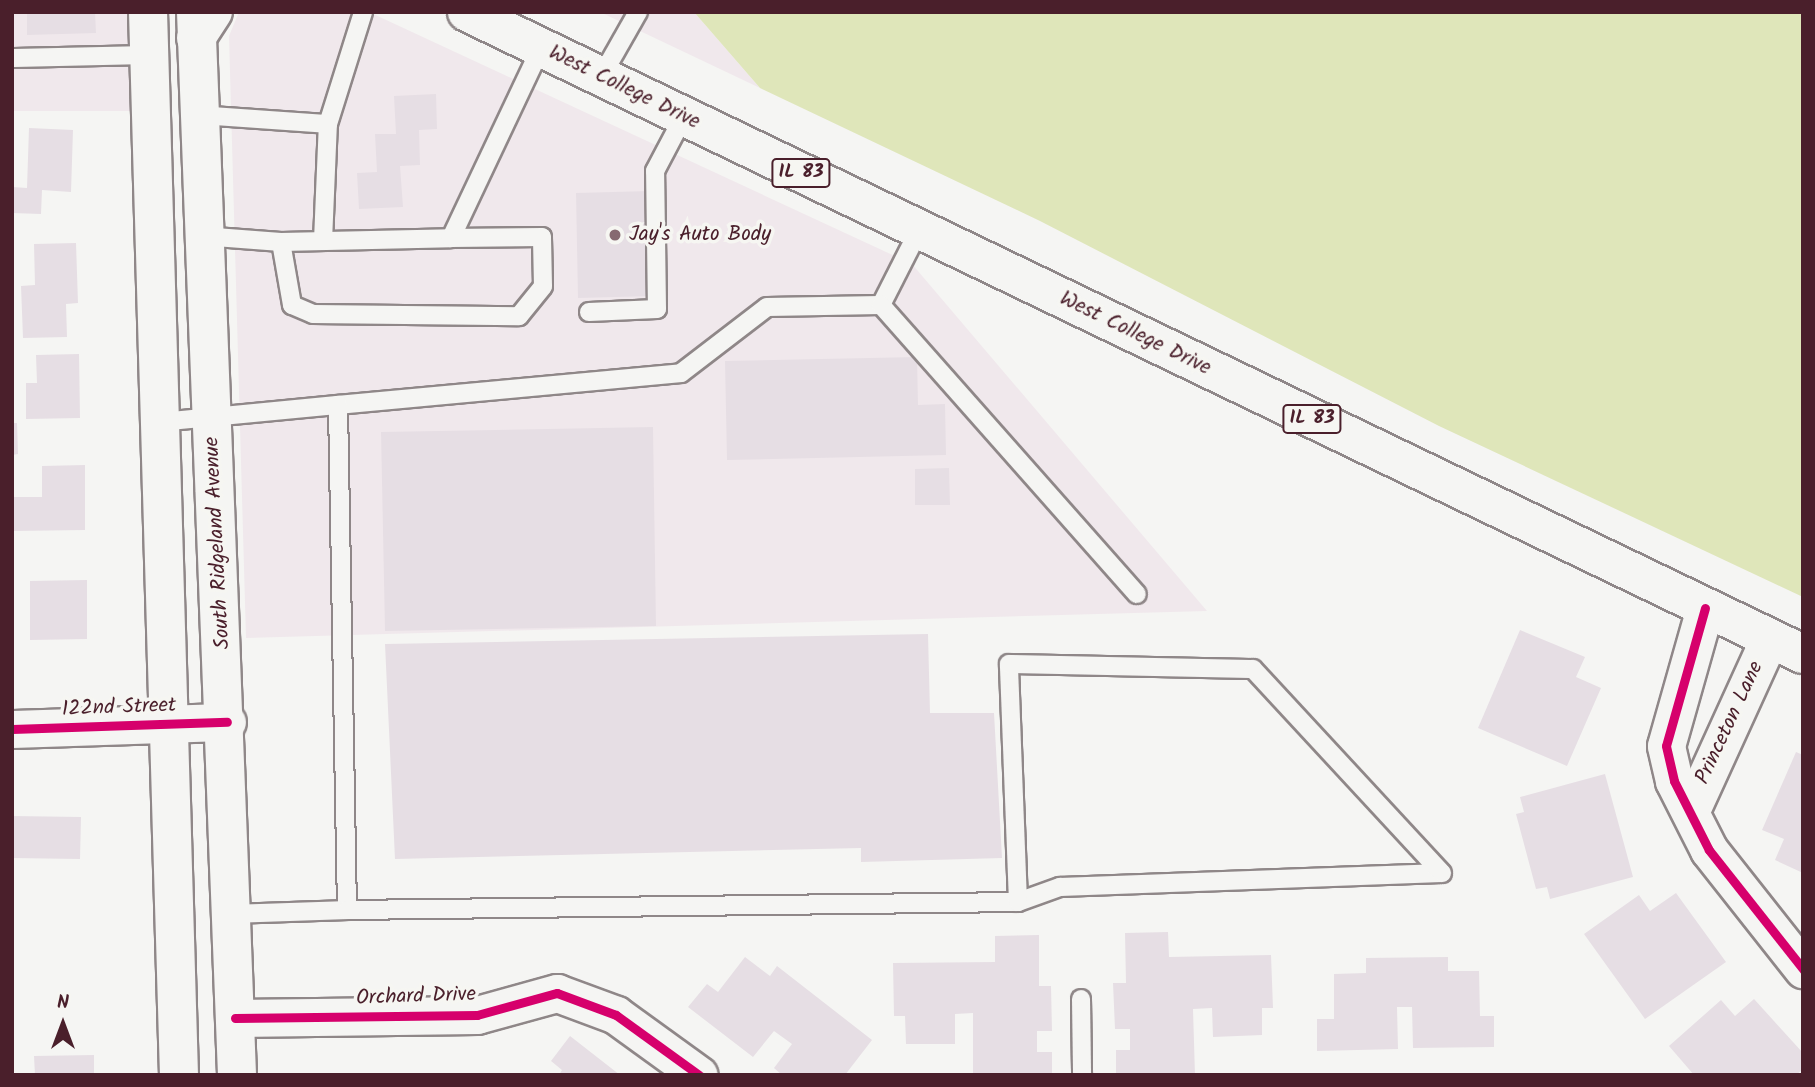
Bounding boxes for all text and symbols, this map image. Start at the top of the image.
street label: West College Drive [544,41,704,135]
road number: IL 83 [771,158,831,188]
place label: Jay's Auto Body [629,222,771,248]
marker: Jay's Auto Body [607,227,623,243]
street label: West College Drive [1055,287,1215,381]
road number: IL 83 [1282,404,1342,434]
street label: South Ridgeland Avenue [200,436,236,650]
street label: Princeton Lane [1691,658,1769,788]
street label: 122nd Street [61,693,177,723]
street label: Orchard Drive [356,982,476,1012]
text: N [57,988,69,1018]
north arrow [28,989,98,1059]

